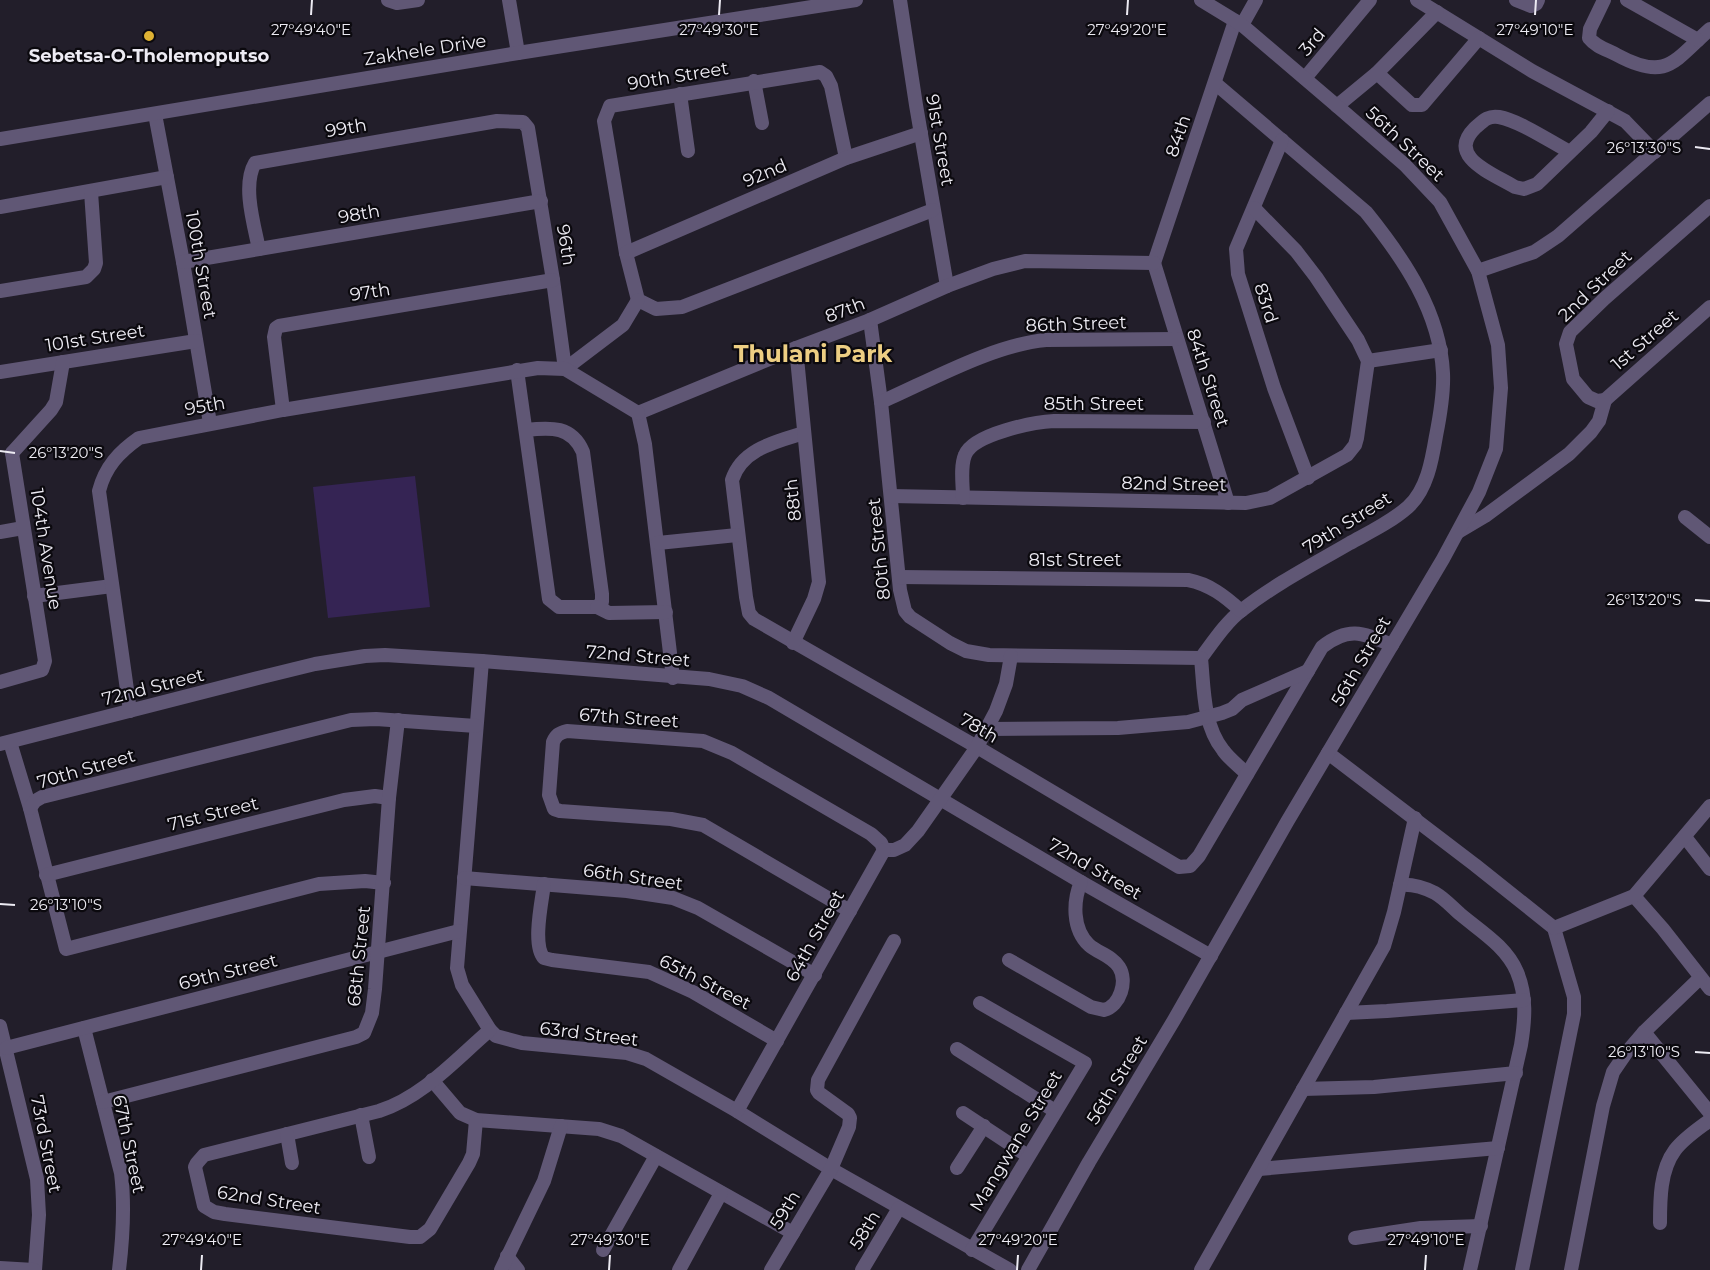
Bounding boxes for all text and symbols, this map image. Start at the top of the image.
text: 27°49'40"E [271,20,351,39]
text: 27°49'30"E [679,20,759,39]
text: 27°49'20"E [1087,20,1167,39]
text: 27°49'10"E [1497,20,1573,39]
street label: 3rd [1294,24,1330,60]
marker: Sebetsa-O-Tholemoputso [142,29,156,43]
street label: Zakhele Drive [362,29,488,71]
place label: Sebetsa-O-Tholemoputso [29,45,269,67]
street label: 90th Street [626,57,730,95]
street label: 91st Street [921,92,959,188]
street label: 56th Street [1361,102,1449,186]
street label: 84th [1161,112,1195,160]
street label: 99th [324,114,368,142]
text: 26°13'30"S [1607,138,1681,157]
street label: 92nd [740,154,790,192]
street label: 98th [336,200,382,228]
street label: 100th Street [181,209,221,321]
street label: 96th [552,223,580,267]
street label: 2nd Street [1554,246,1636,326]
street label: 97th [348,278,392,306]
street label: 83rd [1249,280,1283,326]
street label: 87th [822,292,868,328]
street label: 1st Street [1607,305,1683,375]
street label: 86th Street [1025,311,1127,337]
street label: 101st Street [44,319,146,357]
street label: 84th Street [1182,326,1234,430]
district label: Thulani Park [734,339,893,368]
street label: 95th [183,392,227,420]
street label: 85th Street [1044,393,1144,415]
text: 26°13'20"S [29,443,103,462]
street label: 82nd Street [1121,472,1227,496]
street label: 88th [780,478,806,522]
street label: 104th Avenue [26,487,66,611]
street label: 79th Street [1299,487,1395,559]
street label: 80th Street [863,497,895,601]
street label: 81st Street [1028,549,1122,571]
text: 26°13'20"S [1607,590,1681,609]
street label: 56th Street [1327,612,1395,710]
street label: 72nd Street [585,640,691,672]
street label: 72nd Street [100,664,206,710]
street label: 67th Street [578,704,680,732]
street label: 78th [956,708,1002,748]
street label: 70th Street [34,745,138,793]
street label: 71st Street [165,792,261,836]
street label: 72nd Street [1044,833,1146,905]
street label: 66th Street [582,859,684,895]
street label: 64th Street [781,886,849,986]
text: 26°13'10"S [30,895,102,914]
street label: 68th Street [343,905,375,1007]
street label: 69th Street [176,949,280,995]
street label: 65th Street [656,950,754,1014]
street label: 63rd Street [538,1017,640,1051]
street label: 56th Street [1082,1032,1152,1128]
text: 26°13'10"S [1608,1042,1680,1061]
street label: Mangwane Street [965,1067,1067,1215]
street label: 73rd Street [26,1093,66,1195]
street label: 67th Street [108,1093,150,1195]
street label: 62nd Street [216,1181,322,1219]
street label: 59th [765,1187,805,1233]
street label: 58th [845,1207,885,1253]
text: 27°49'40"E [162,1230,242,1249]
text: 27°49'30"E [570,1230,650,1249]
text: 27°49'20"E [978,1230,1058,1249]
text: 27°49'10"E [1388,1230,1464,1249]

